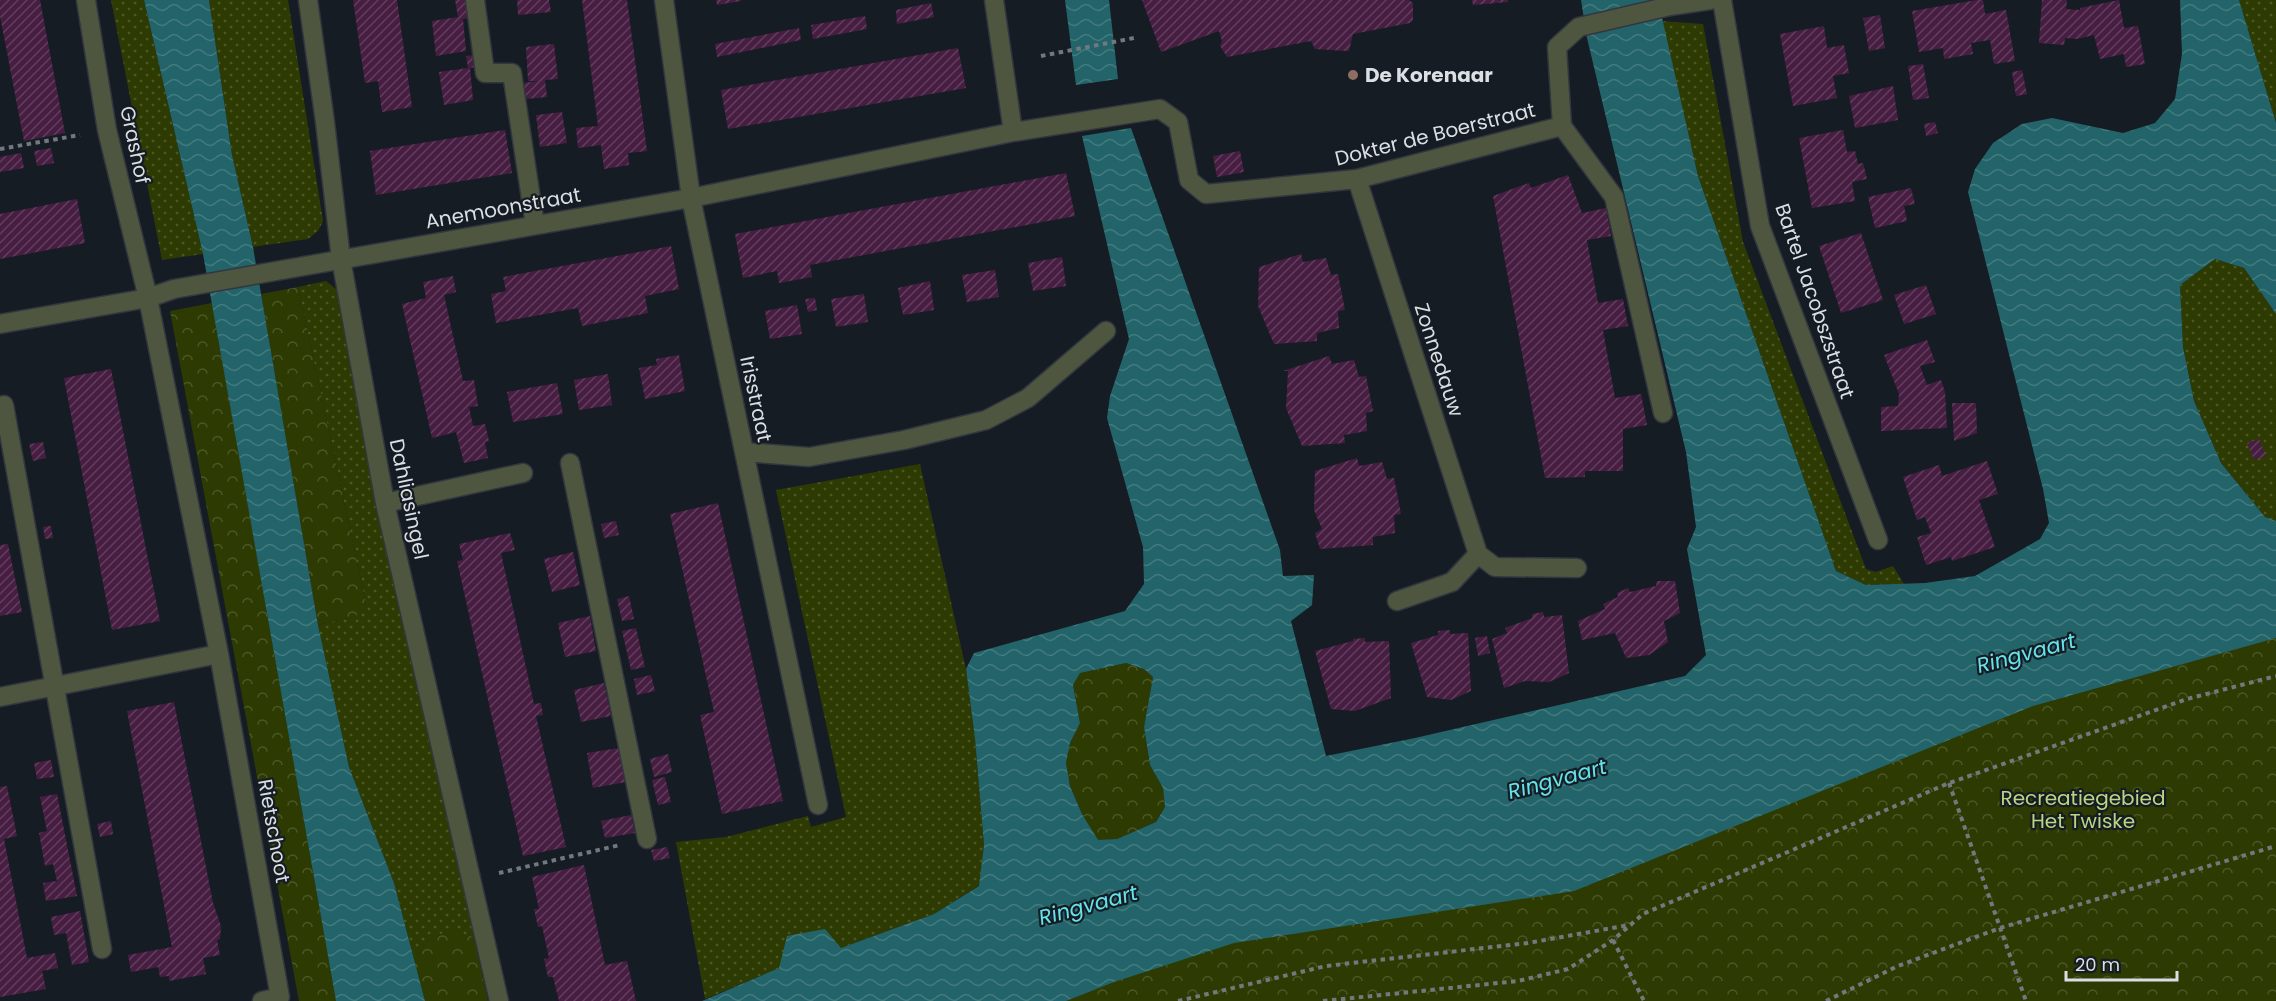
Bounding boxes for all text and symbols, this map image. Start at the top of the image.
place label: De Korenaar [1365,61,1493,89]
marker: De Korenaar [1346,68,1360,82]
street label: Dokter de Boerstraat [1332,96,1538,172]
street label: Grashof [113,103,157,187]
street label: Anemoonstraat [423,181,583,235]
street label: Bartel Jacobszstraat [1768,200,1862,402]
street label: Zonnedauw [1407,300,1471,421]
street label: Irisstraat [733,353,779,445]
street label: Dahliasingel [383,436,435,562]
water label: Ringvaart [1973,626,2079,680]
water label: Ringvaart [1504,752,1610,806]
street label: Rietschoot [251,777,297,885]
park label: Recreatiegebied Het Twiske [2001,784,2165,835]
water label: Ringvaart [1035,878,1141,932]
scale bar [2066,944,2177,982]
text: 20 m [2075,952,2120,977]

